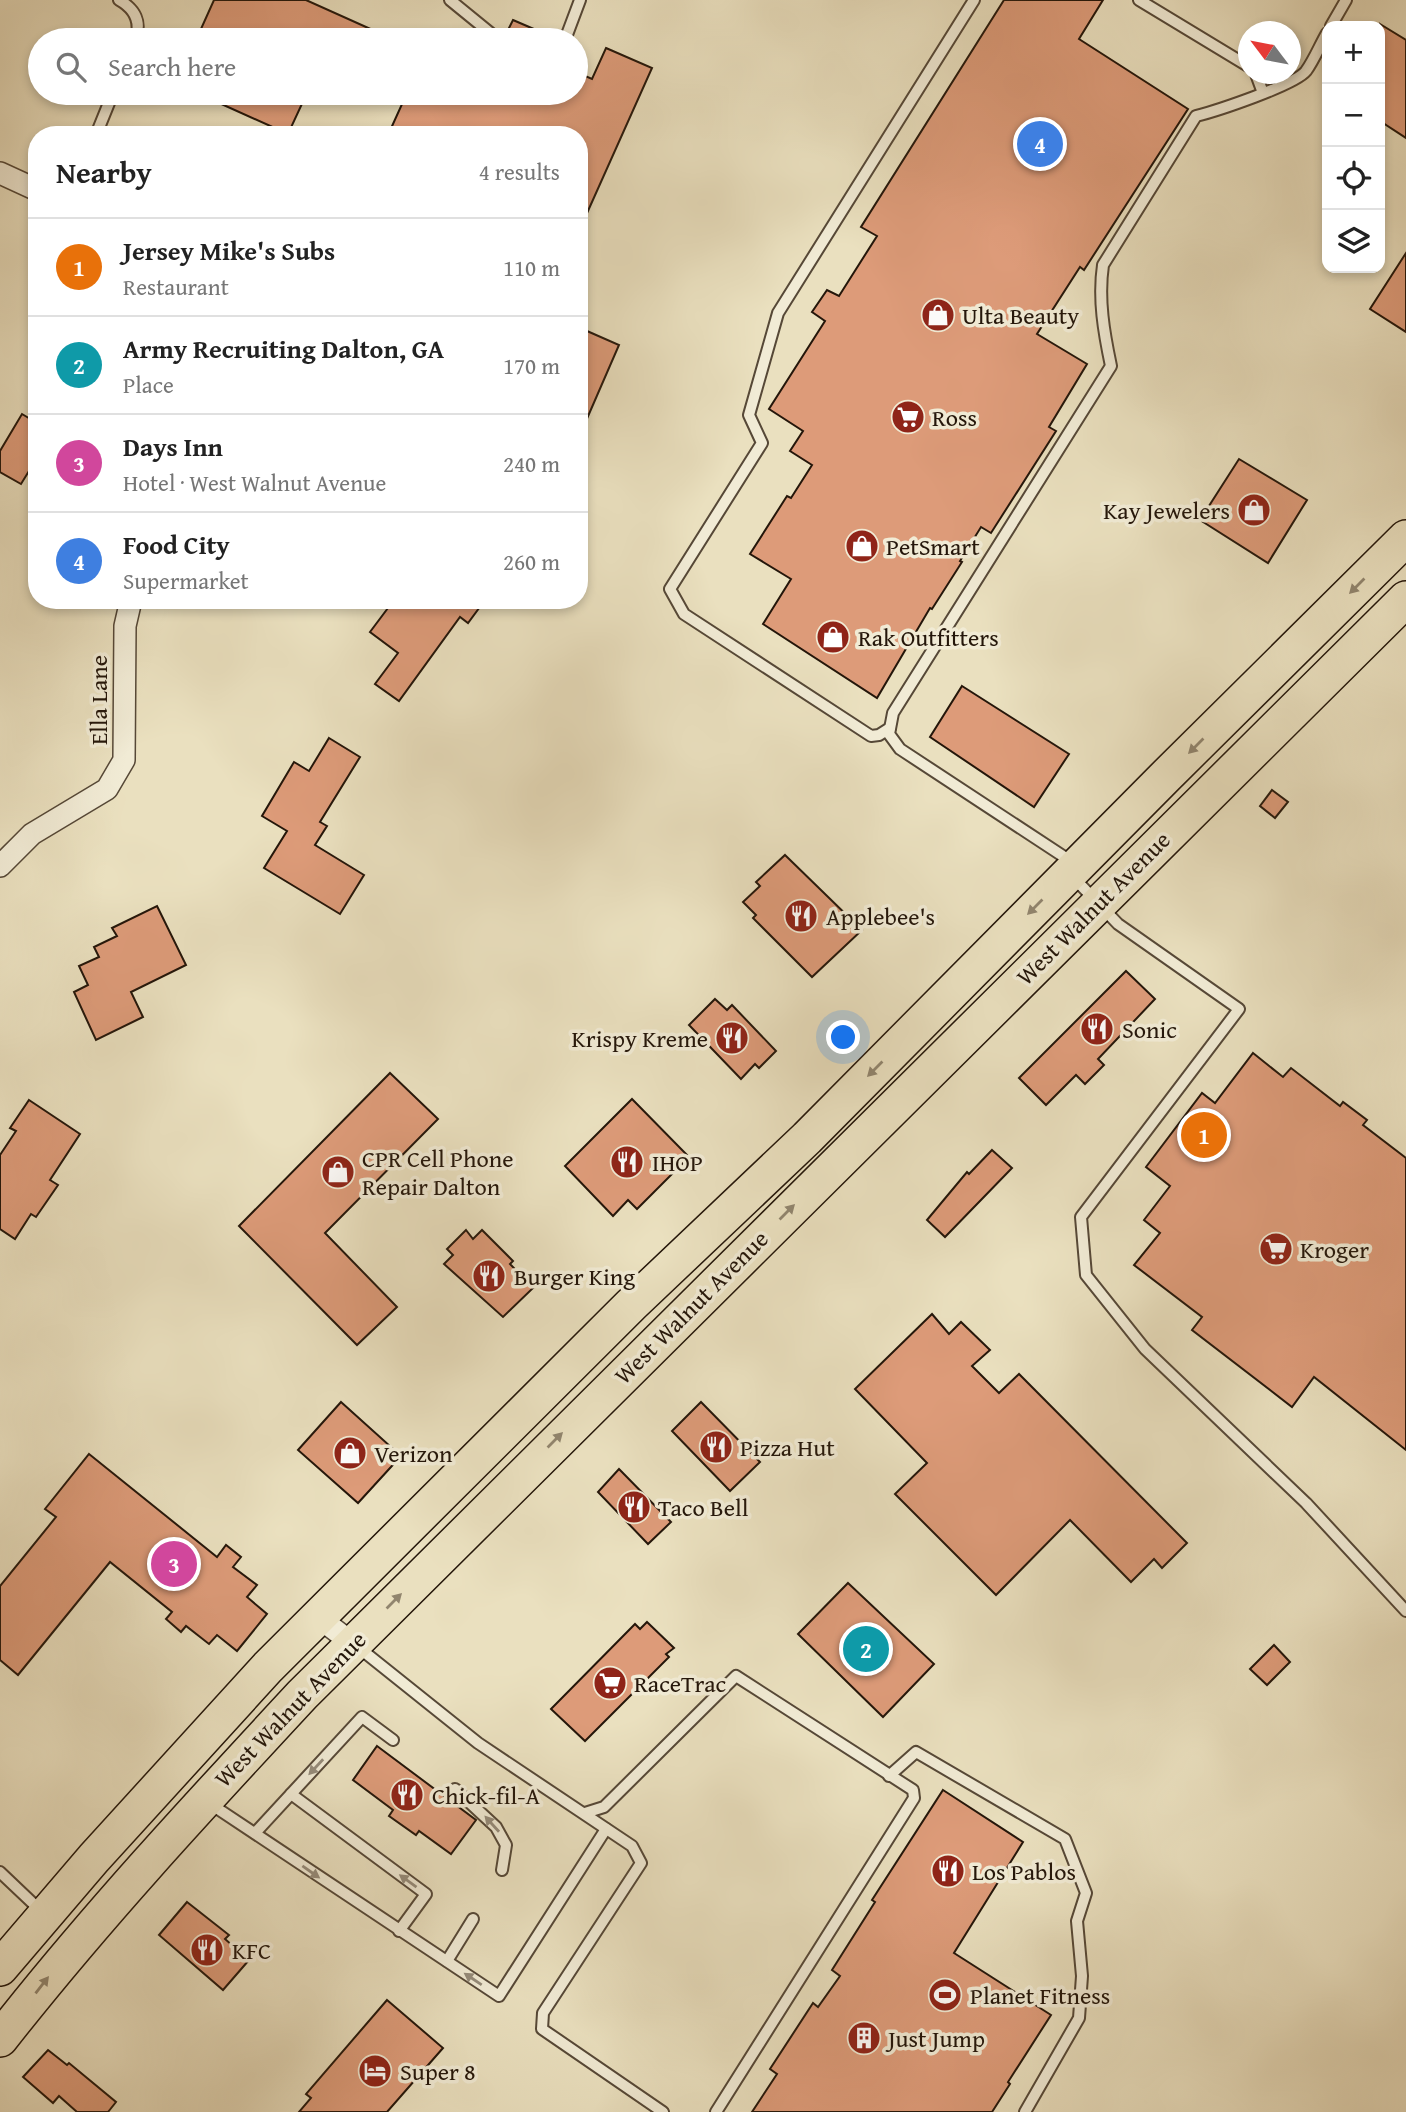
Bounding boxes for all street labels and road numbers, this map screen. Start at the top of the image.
street label: Ella Lane [81,655,116,745]
street label: West Walnut Avenue [1008,823,1178,993]
street label: West Walnut Avenue [606,1222,776,1392]
street label: West Walnut Avenue [206,1623,374,1795]

